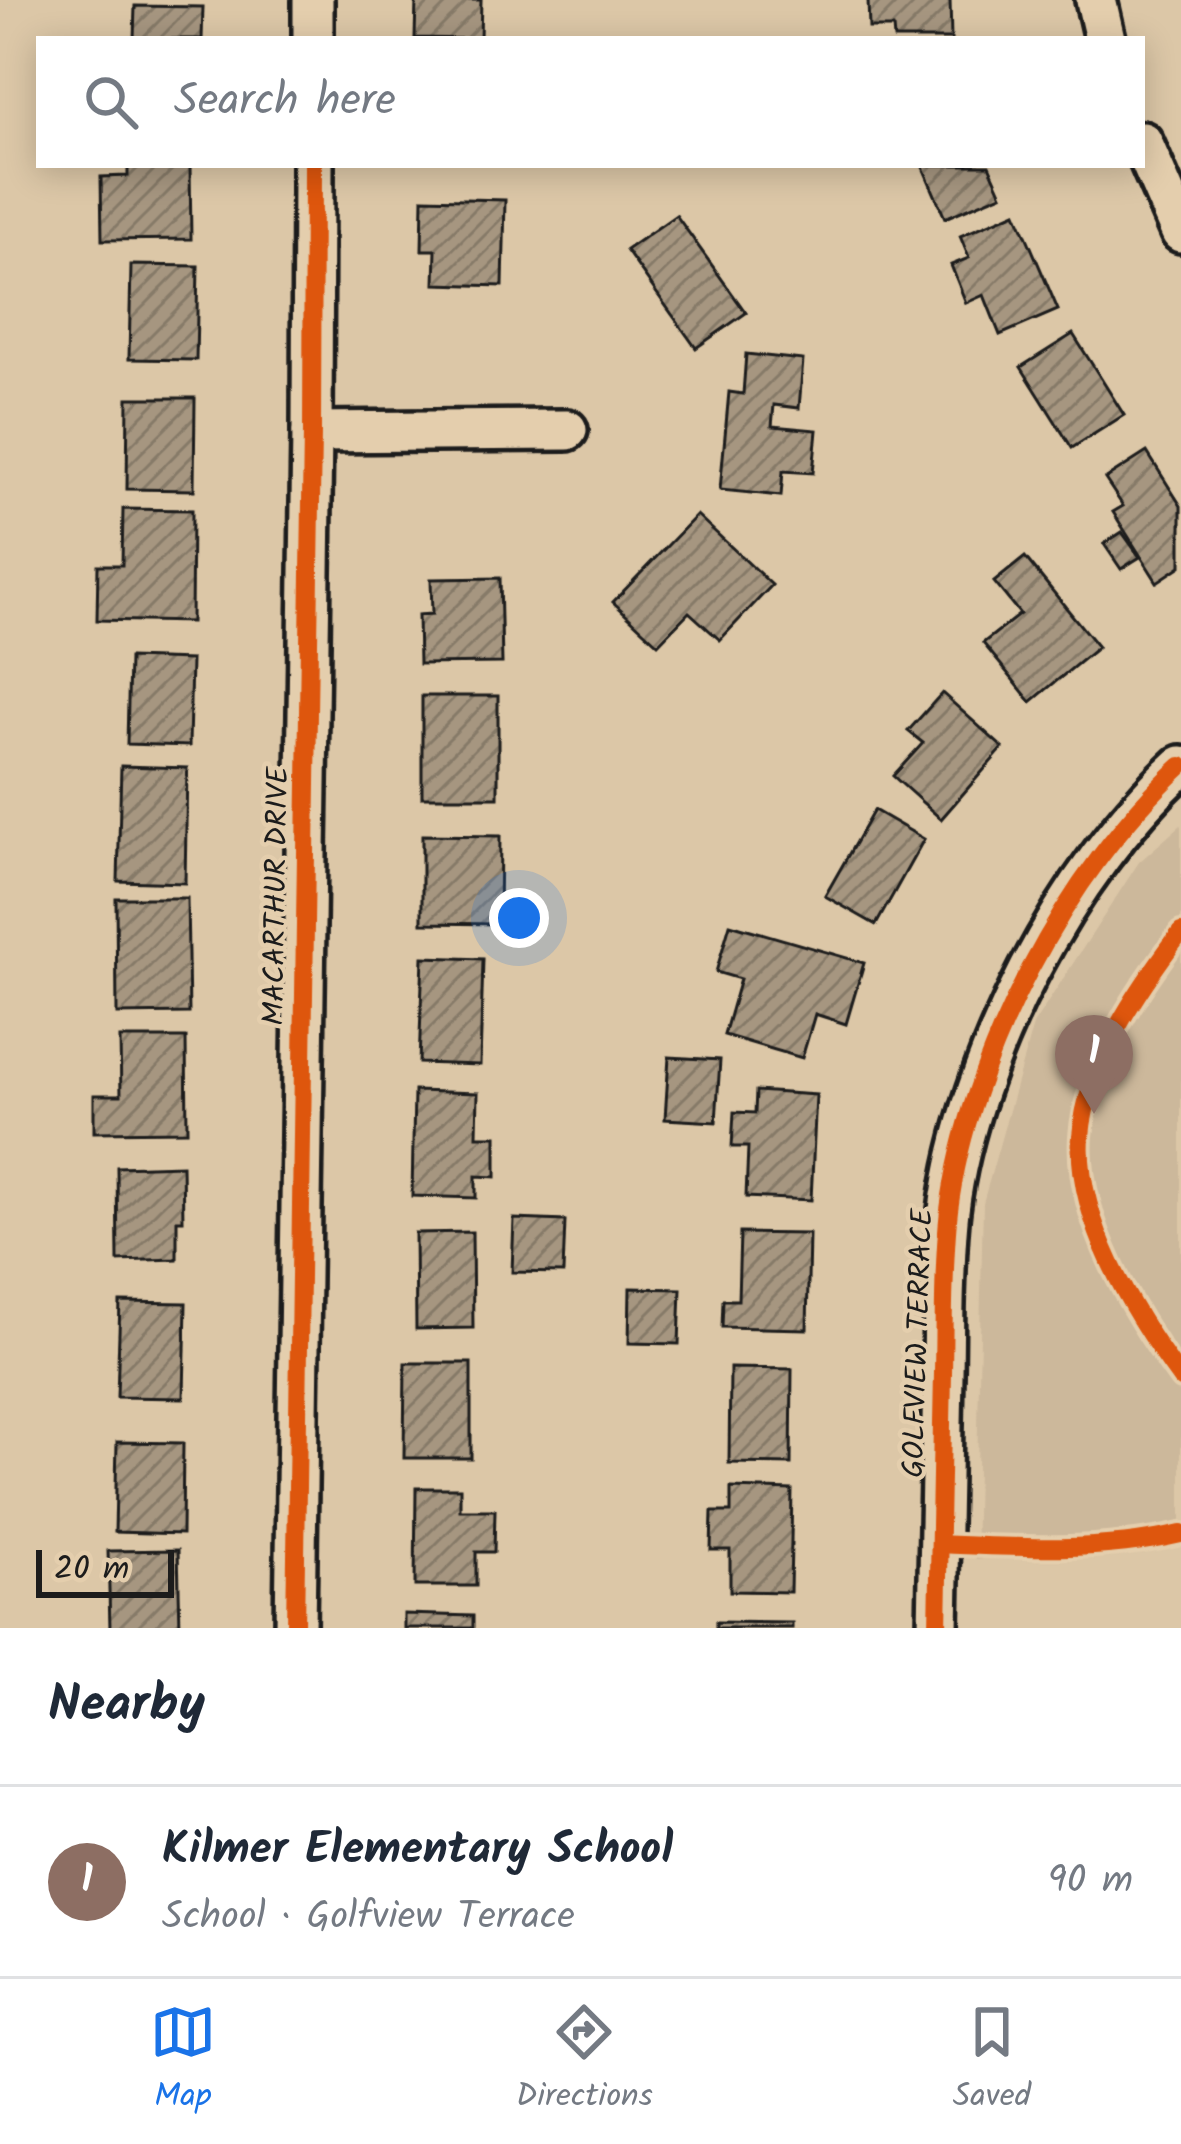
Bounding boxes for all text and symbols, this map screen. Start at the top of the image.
search box [36,36,1145,168]
text: Search here [174,66,396,138]
icon: search [78,69,144,135]
street label: MACARTHUR DRIVE [251,765,303,1026]
your location [489,888,549,948]
pin: 1 [1055,1015,1133,1114]
street label: GOLFVIEW TERRACE [890,1206,948,1479]
scale bar [36,1544,174,1597]
text: 20 m [54,1544,129,1597]
text: Nearby [48,1666,205,1747]
text: Kilmer Elementary School [162,1815,673,1887]
text: 1 [81,1851,93,1913]
text: 90 m [1048,1851,1133,1913]
text: School · Golfview Terrace [162,1887,575,1949]
tab: Map [150,1999,216,2124]
tab: Directions [516,1999,653,2124]
tab: Saved [953,1999,1031,2124]

